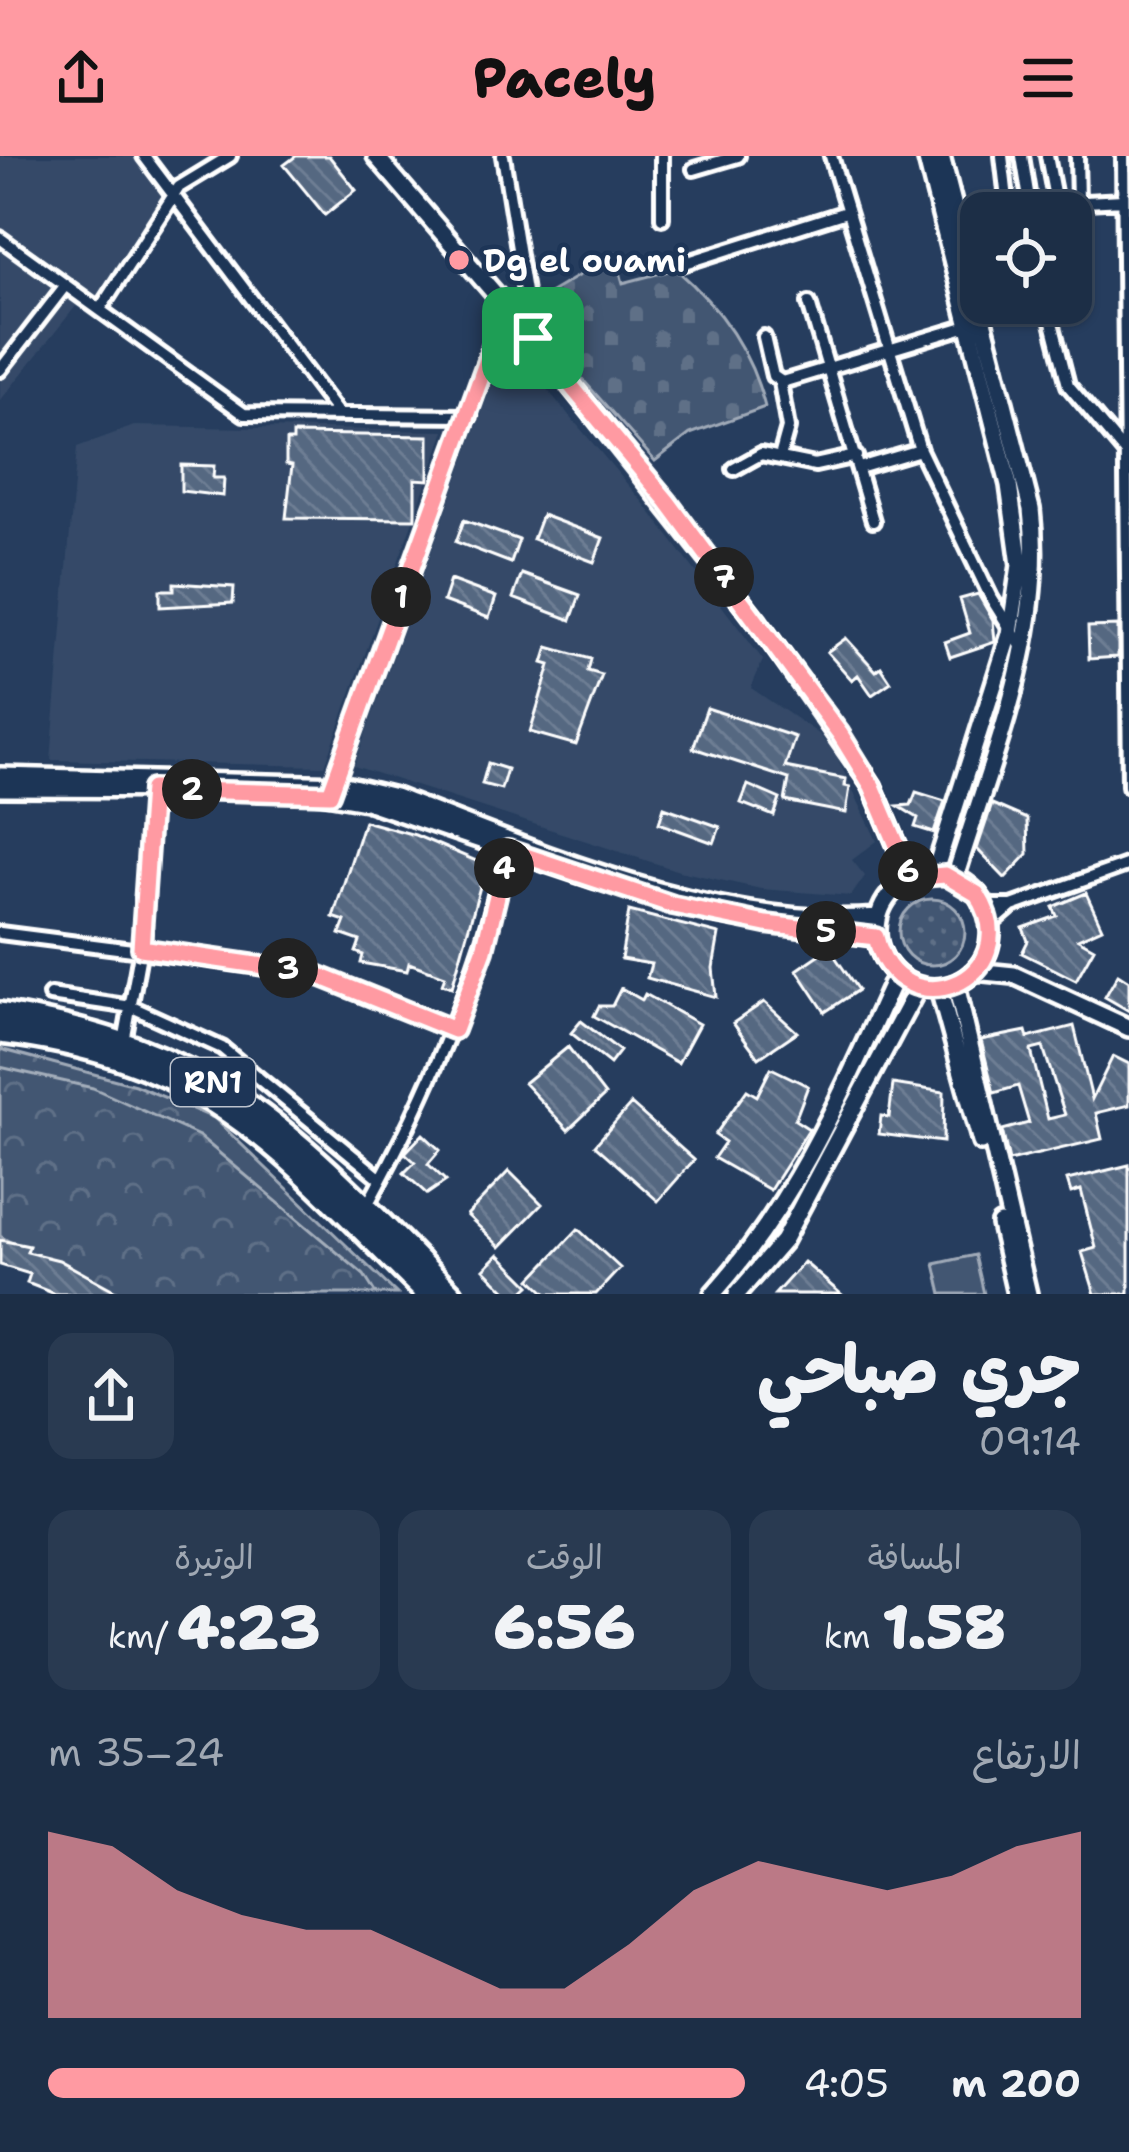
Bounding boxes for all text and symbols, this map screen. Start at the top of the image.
text: Pacely [473,42,656,114]
icon: share [48,45,114,111]
icon: menu [1015,45,1081,111]
map controls [960,192,1092,324]
button: locate [960,192,1092,324]
place label: Dg el ouami [483,238,686,283]
marker: Dg el ouami [446,247,472,273]
pin [482,287,584,389]
icon: arrive [500,305,566,371]
pin: 7 [694,547,754,607]
text: 7 [712,554,736,599]
pin: 1 [371,567,431,627]
text: 1 [393,574,409,619]
pin: 2 [162,759,222,819]
text: 2 [180,766,204,811]
pin: 4 [474,838,534,898]
pin: 6 [878,841,938,901]
text: 4 [492,845,516,890]
text: 6 [896,848,920,893]
pin: 5 [796,901,856,961]
text: 5 [816,908,836,953]
pin: 3 [258,938,318,998]
text: 3 [276,945,300,990]
road number: RN1 [171,1058,255,1106]
text: جري صباحي [757,1326,1081,1414]
button: share [48,1333,174,1459]
text: 09:14 [979,1415,1081,1467]
text: الوتيرة [174,1535,254,1580]
text: الوقت [526,1535,603,1580]
text: المسافة [868,1535,962,1580]
text: 4:23 [177,1587,321,1667]
text: 6:56 [494,1587,635,1667]
text: 1.58 [882,1587,1006,1667]
text: /km [108,1614,177,1659]
text: km [824,1614,882,1659]
text: 24–35 m [48,1726,224,1778]
text: الارتفاع [972,1729,1081,1781]
text: 4:05 [803,2057,889,2109]
text: 200 m [951,2057,1081,2109]

